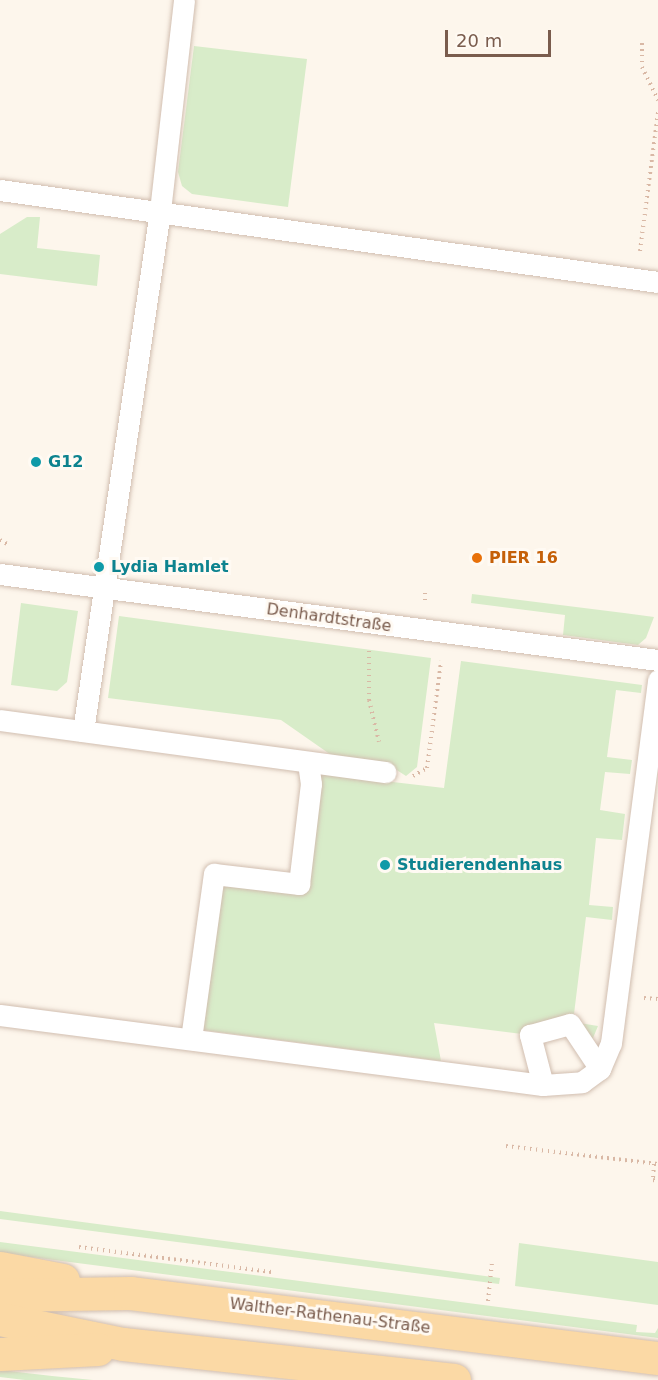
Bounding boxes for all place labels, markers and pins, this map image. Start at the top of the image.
place label: G12 [48,452,83,472]
marker: G12 [29,455,43,469]
place label: PIER 16 [489,548,558,568]
marker: PIER 16 [470,551,484,565]
place label: Lydia Hamlet [111,557,229,577]
marker: Lydia Hamlet [92,560,106,574]
place label: Studierendenhaus [397,855,562,875]
marker: Studierendenhaus [378,858,392,872]

